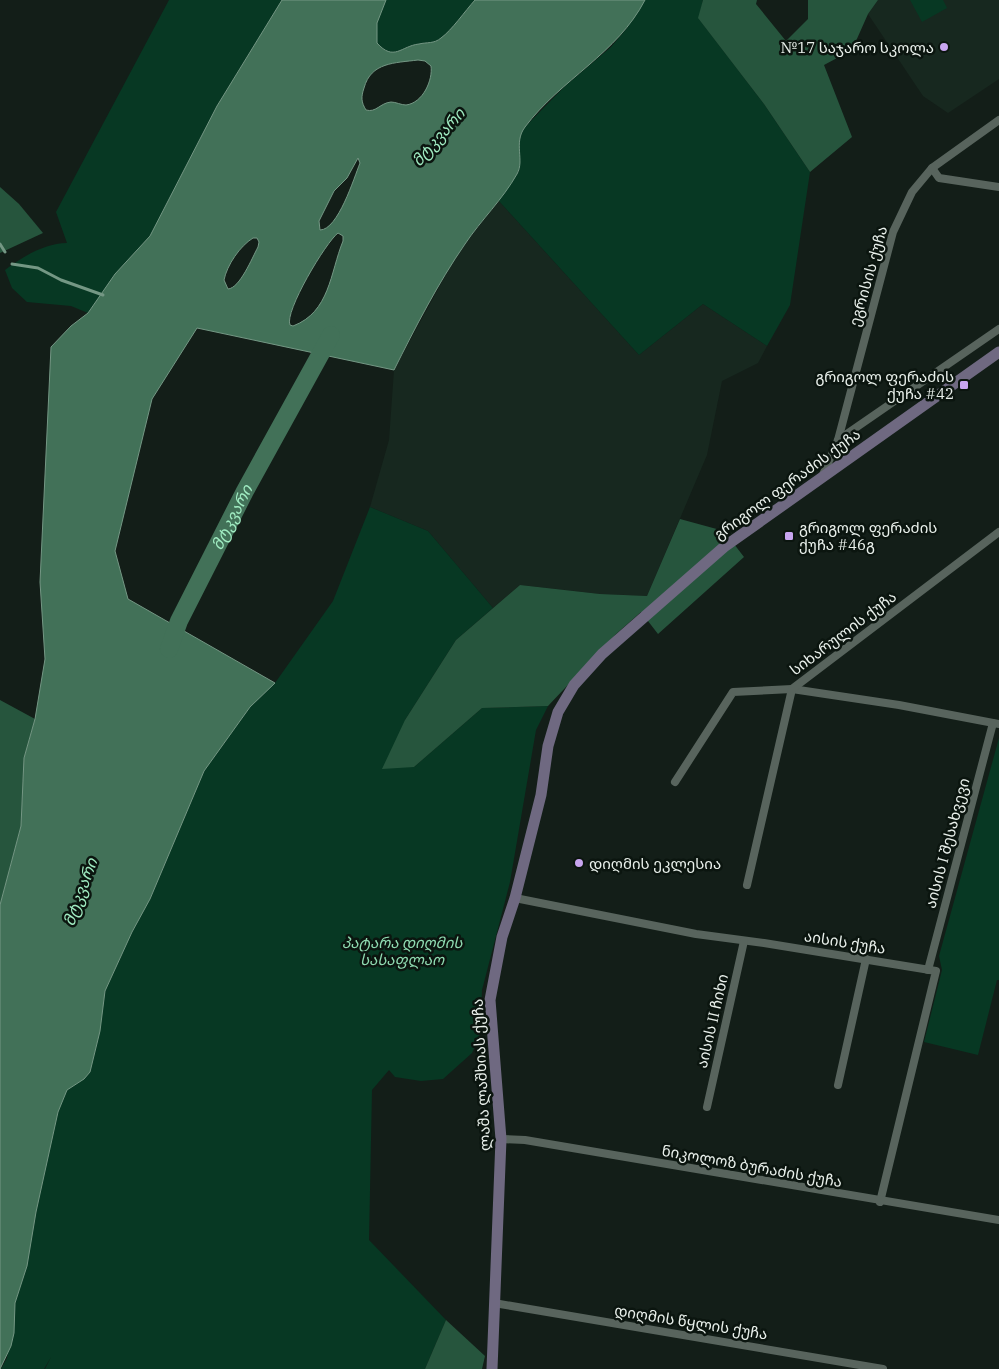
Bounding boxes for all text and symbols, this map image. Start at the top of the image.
place label: №17 საჯარო სკოლა [780,38,934,57]
marker: №17 საჯარო სკოლა [938,41,950,53]
water label: მტკვარი [407,103,469,170]
street label: ეგრისის ქუჩა [845,224,891,328]
place label: გრიგოლ ფერაძის ქუჩა #42 [816,367,954,403]
marker: გრიგოლ ფერაძის ქუჩა #42 [958,379,970,391]
street label: გრიგოლ ფერაძის ქუჩა [710,424,864,544]
water label: მტკვარი [207,480,257,553]
place label: გრიგოლ ფერაძის ქუჩა #46გ [799,518,937,554]
marker: გრიგოლ ფერაძის ქუჩა #46გ [783,530,795,542]
street label: სიხარულის ქუჩა [786,587,900,679]
street label: აისის I შესახვევი [920,776,974,910]
place label: დიღმის ეკლესია [589,854,721,873]
water label: მტკვარი [59,855,102,929]
marker: დიღმის ეკლესია [573,857,585,869]
street label: აისის ქუჩა [803,926,887,958]
park label: პატარა დიღმის სასაფლაო [342,933,463,969]
street label: აისის II ჩიხი [692,972,732,1070]
street label: ლაშა ლაშხიას ქუჩა [468,998,494,1152]
street label: ნიკოლოზ ბურაძის ქუჩა [660,1141,844,1191]
street label: დიღმის წყლის ქუჩა [613,1301,769,1343]

